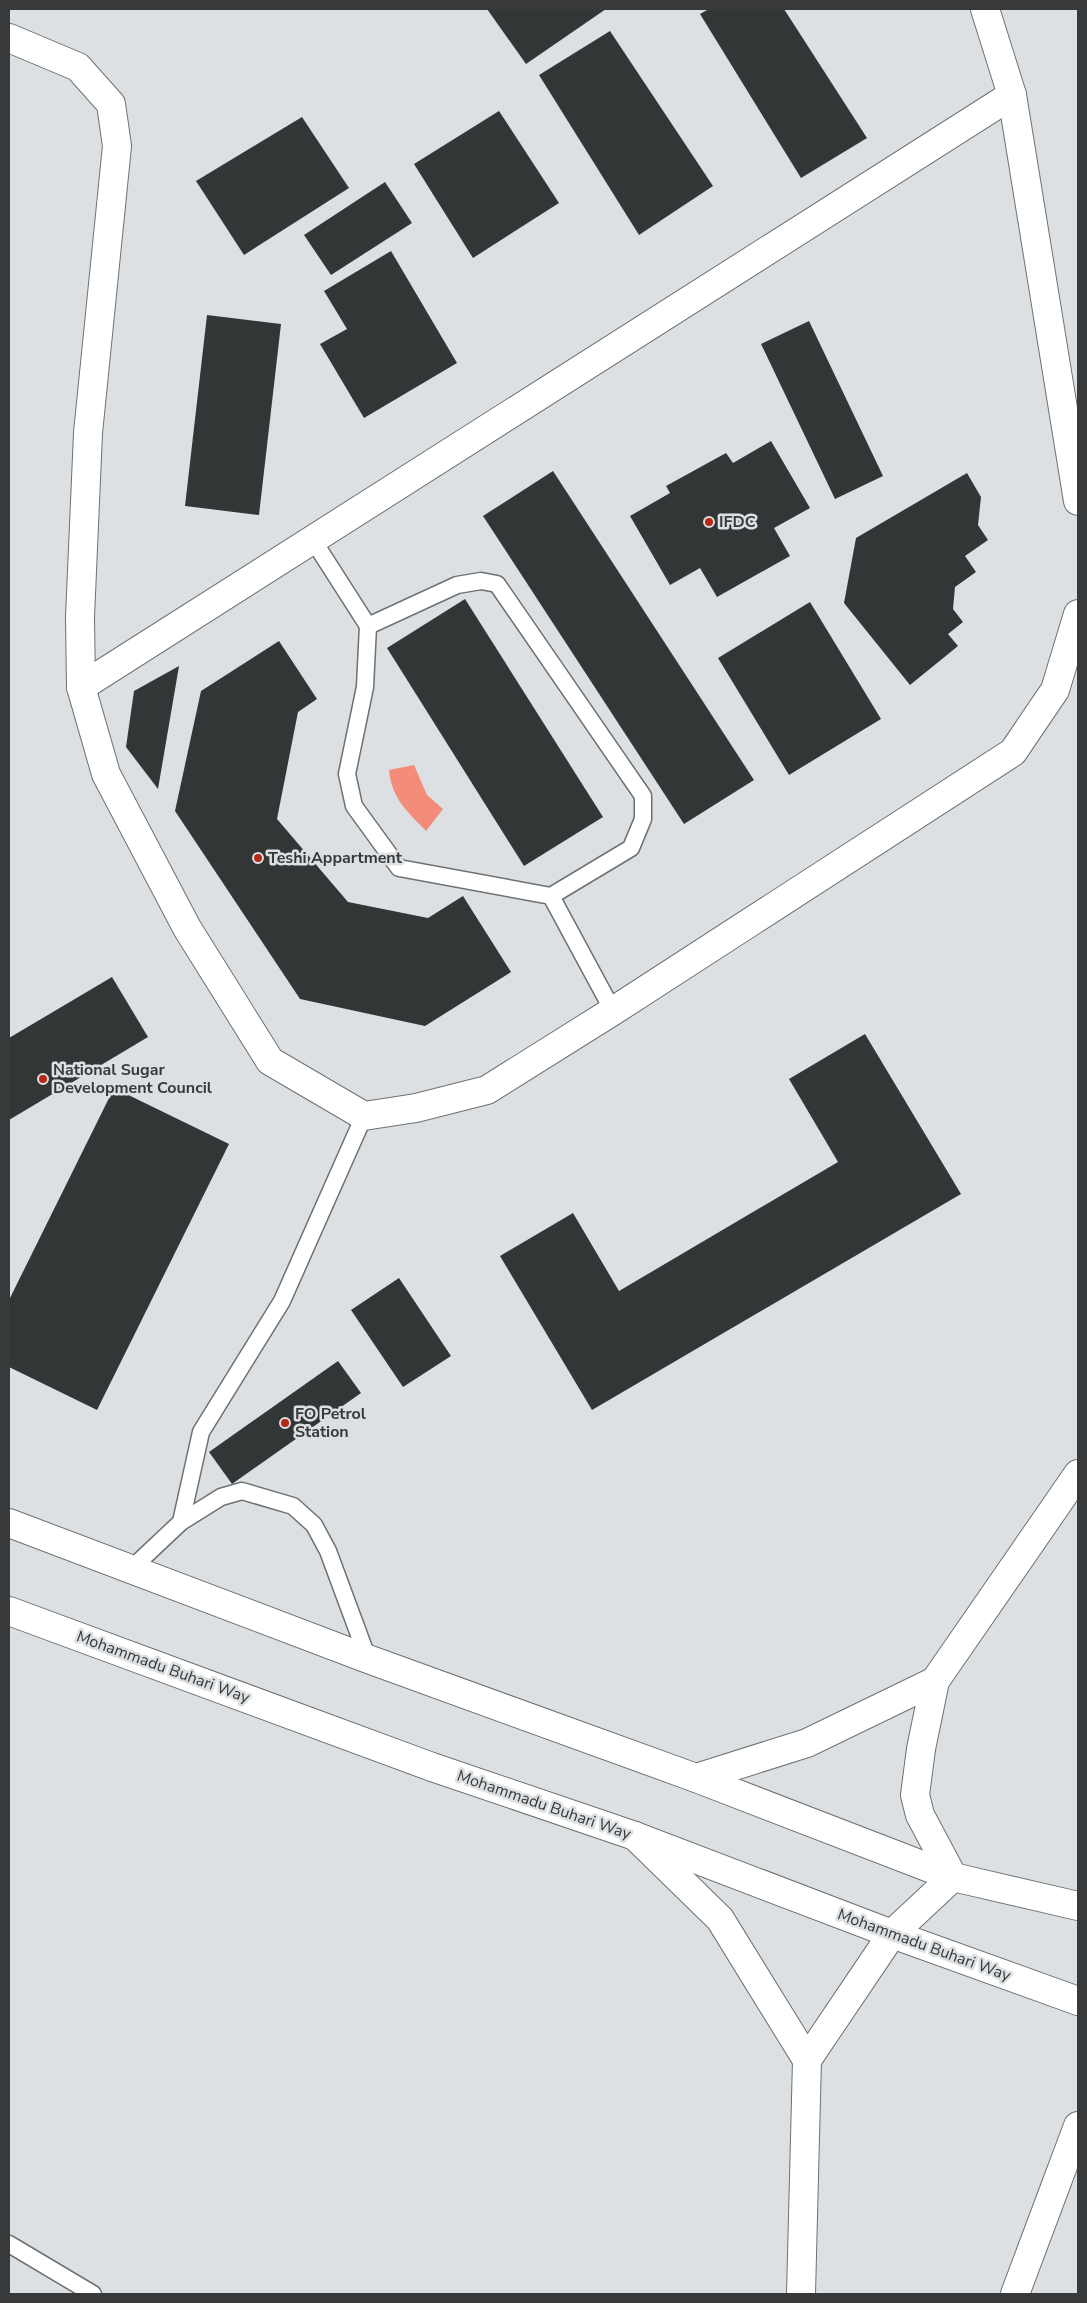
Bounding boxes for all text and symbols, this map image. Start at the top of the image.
place label: IFDC [719,511,756,533]
marker: IFDC [703,516,715,528]
place label: Teshi Appartment [268,847,403,869]
marker: Teshi Appartment [252,852,264,864]
place label: National Sugar Development Council [53,1059,212,1099]
marker: National Sugar Development Council [37,1073,49,1085]
place label: FO Petrol Station [295,1403,366,1443]
marker: FO Petrol Station [279,1417,291,1429]
street label: Mohammadu Buhari Way [73,1625,253,1709]
street label: Mohammadu Buhari Way [454,1765,635,1845]
street label: Mohammadu Buhari Way [834,1903,1014,1987]

